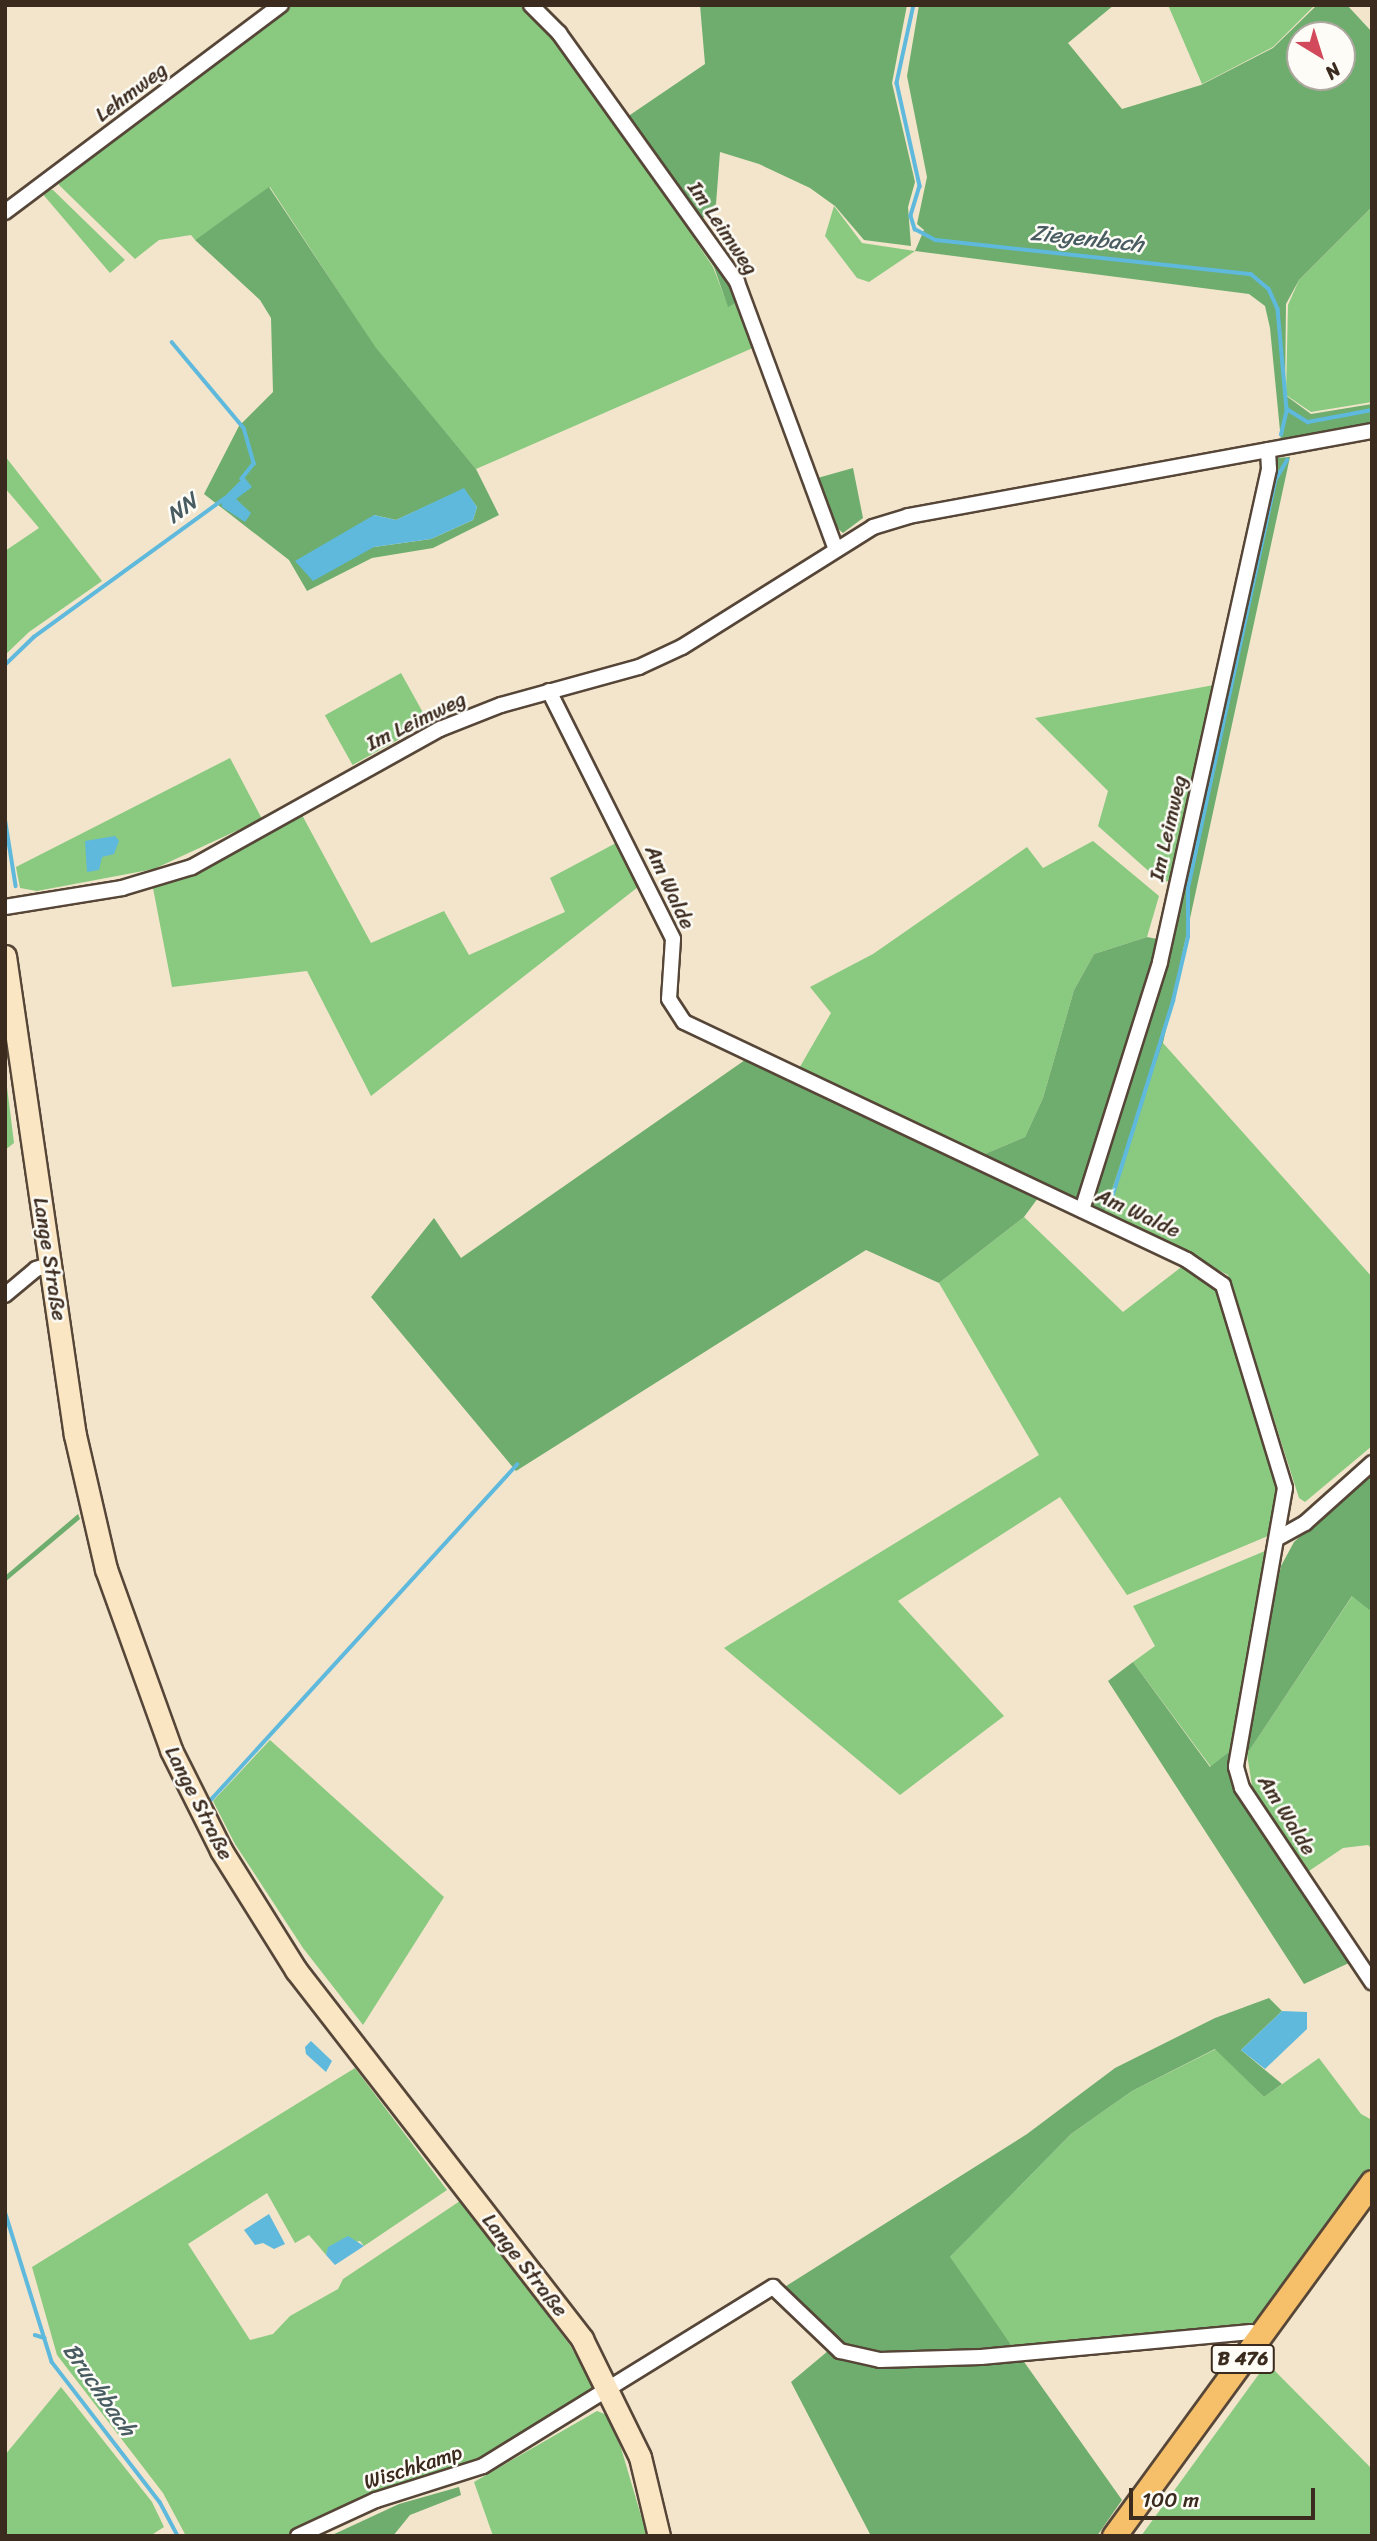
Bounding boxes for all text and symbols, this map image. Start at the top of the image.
north arrow [1286,21,1356,91]
text: N [1318,54,1348,88]
street label: Lehmweg [90,57,172,127]
street label: Im Leimweg [682,176,764,280]
water label: Ziegenbach [1029,219,1145,259]
water label: NN [161,488,203,530]
street label: Im Leimweg [362,686,470,756]
street label: Im Leimweg [1144,773,1192,883]
street label: Am Walde [640,841,700,933]
street label: Am Walde [1092,1183,1184,1243]
street label: Lange Straße [28,1195,72,1323]
street label: Lange Straße [159,1741,239,1865]
street label: Am Walde [1252,1770,1322,1860]
street label: Lange Straße [477,2208,573,2322]
water label: Bruchbach [57,2338,141,2442]
road number: B 476 [1210,2344,1276,2374]
street label: Wischkamp [361,2439,465,2495]
scale bar [1132,2474,1318,2518]
text: 100 m [1142,2481,1199,2519]

